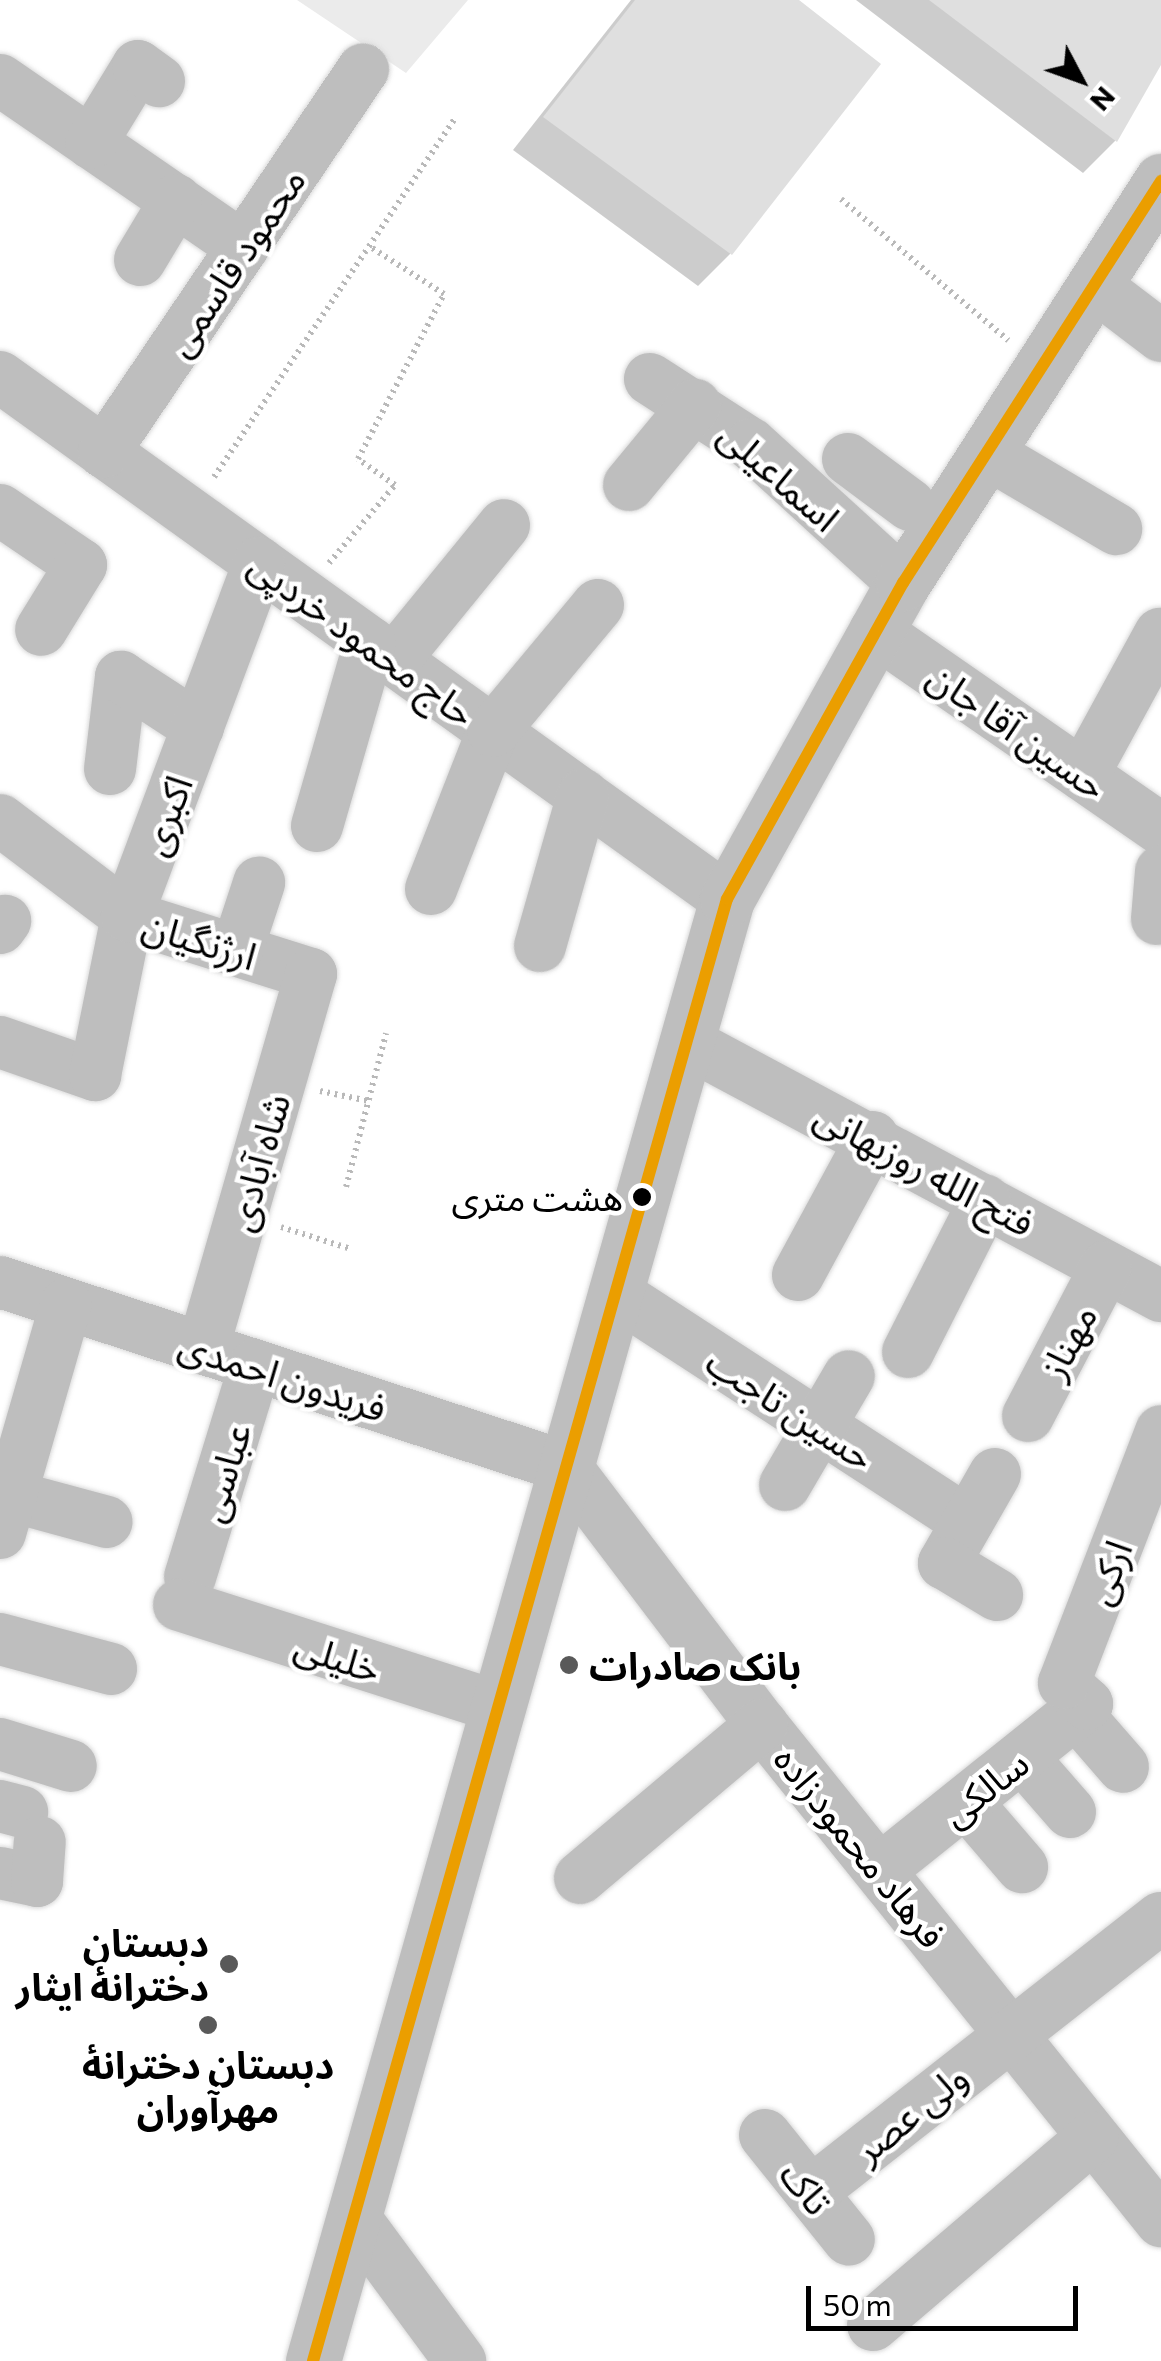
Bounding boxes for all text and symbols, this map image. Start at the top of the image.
north arrow [1031,30,1131,130]
text: N [1084,81,1123,119]
street label: محمود قاسمی [154,158,314,364]
street label: اسماعیلی [711,410,849,540]
street label: حاج محمود خردپی [241,541,485,735]
street label: حسین آقا جان [920,652,1116,808]
street label: اکبری [130,769,200,861]
street label: ارژنگیان [138,900,262,978]
street label: شاه آبادی [216,1088,298,1236]
street label: فتح الله روزبهانی [808,1091,1042,1245]
place label: هشت متری [452,1175,623,1219]
marker: هشت متری [632,1187,652,1207]
street label: مهناز [1029,1296,1105,1386]
street label: فریدون احمدی [174,1320,392,1430]
street label: حسین تاجب [699,1337,883,1479]
street label: عباسی [186,1417,260,1527]
street label: ارکی [1074,1533,1140,1611]
street label: خلیلی [289,1621,387,1691]
place label: بانک صادرات [589,1642,801,1688]
marker: بانک صادرات [558,1654,580,1676]
street label: فرهاد محمودزاده [766,1736,956,1956]
street label: سالکی [931,1739,1037,1835]
place label: دبستان دخترانهٔ ایثار [16,1919,209,2008]
marker: دبستان دخترانهٔ ایثار [218,1953,240,1975]
marker: دبستان دخترانهٔ مهرآوران [197,2014,219,2036]
place label: دبستان دخترانهٔ مهرآوران [82,2041,334,2130]
street label: ولی عصر [844,2053,976,2171]
street label: تاک [772,2151,842,2223]
scale bar [811,2266,1084,2328]
text: 50 m [823,2285,892,2322]

